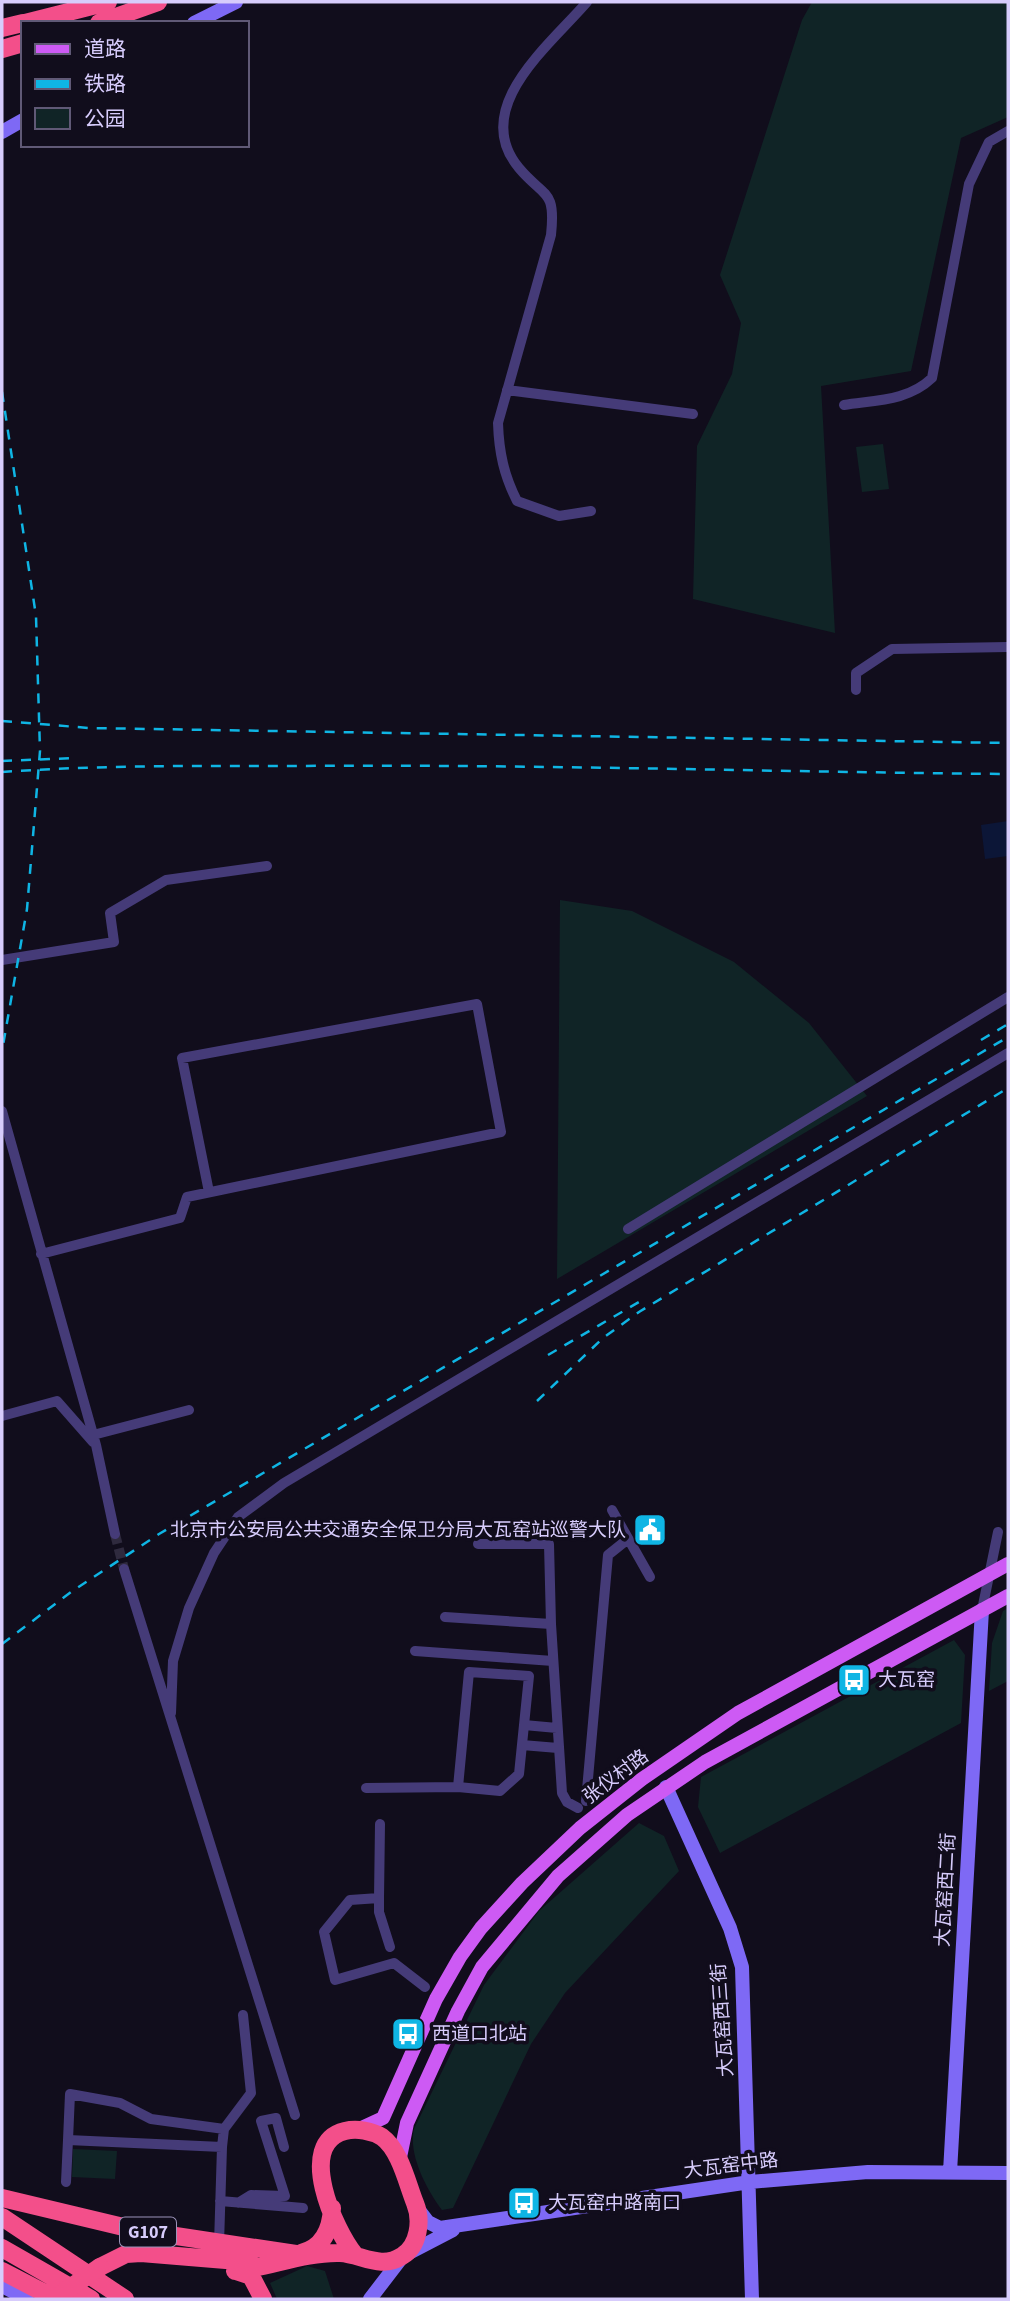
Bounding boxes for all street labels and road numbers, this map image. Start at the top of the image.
street label: 张仪村路 [578,1743,654,1811]
street label: 大瓦窑西二街 [930,1832,962,1948]
street label: 大瓦窑西三街 [706,1962,740,2078]
street label: 大瓦窑中路 [682,2147,780,2185]
road number: G107 [120,2218,176,2246]

